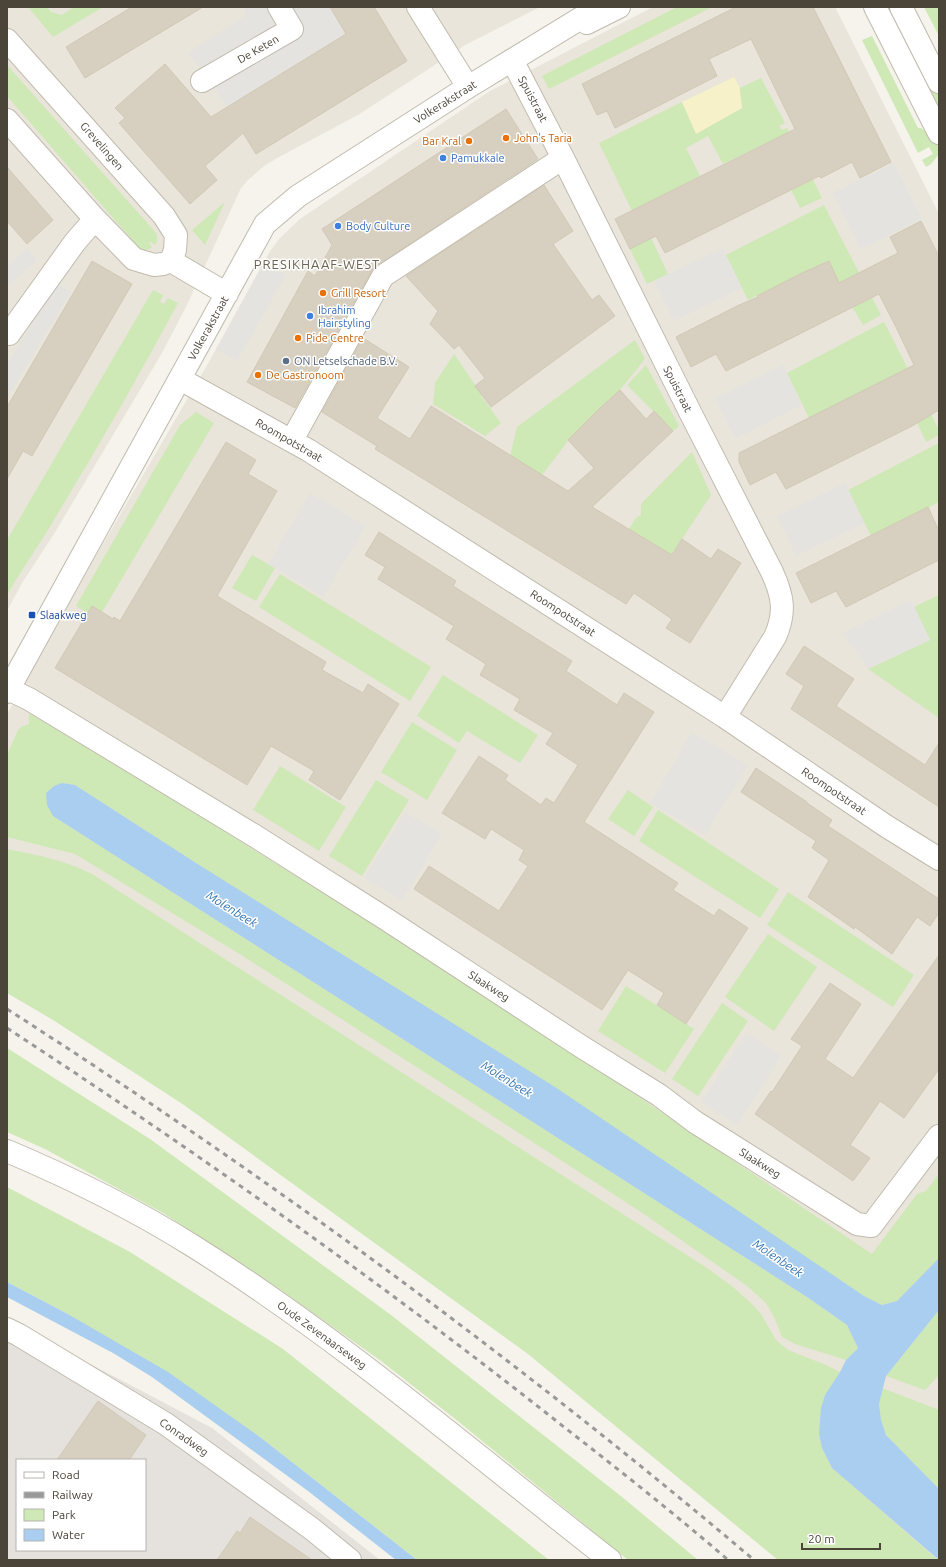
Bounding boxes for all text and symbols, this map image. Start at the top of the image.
street label: De Keten [235,32,281,66]
street label: Spuistraat [516,74,550,125]
street label: Volkerakstraat [411,78,479,126]
street label: Grevelingen [78,120,126,172]
place label: John's Taria [514,132,572,144]
marker: John's Taria [501,133,511,143]
place label: Bar Kral [422,135,461,147]
marker: Bar Kral [464,136,474,146]
place label: Pamukkale [451,152,505,164]
marker: Pamukkale [438,153,448,163]
place label: Body Culture [346,220,410,232]
marker: Body Culture [333,221,343,231]
district label: PRESIKHAAF-WEST [254,257,380,271]
place label: Grill Resort [331,287,387,299]
marker: Grill Resort [318,288,328,298]
street label: Volkerakstraat [185,293,231,362]
place label: Ibrahim Hairstyling [318,304,371,329]
marker: Ibrahim Hairstyling [305,311,315,321]
place label: Pide Centre [306,332,364,344]
marker: Pide Centre [293,333,303,343]
place label: ON Letselschade B.V. [294,355,397,367]
marker: ON Letselschade B.V. [281,356,291,366]
street label: Spuistraat [661,364,695,415]
place label: De Gastronoom [266,369,344,381]
marker: De Gastronoom [253,370,263,380]
street label: Roompotstraat [253,416,325,464]
street label: Roompotstraat [528,587,598,639]
place label: Slaakweg [40,609,86,621]
marker: Slaakweg [27,610,37,620]
street label: Roompotstraat [799,765,869,817]
water label: Molenbeek [204,888,261,930]
street label: Slaakweg [466,968,512,1004]
water label: Molenbeek [479,1058,536,1100]
street label: Slaakweg [737,1146,783,1180]
water label: Molenbeek [751,1237,806,1280]
street label: Oude Zevenaarseweg [275,1299,369,1371]
street label: Conradweg [157,1416,211,1458]
legend [16,1459,146,1551]
text: Road [52,1468,80,1481]
text: Railway [52,1488,93,1501]
text: Park [52,1508,76,1521]
scale bar [802,1525,880,1551]
text: Water [52,1528,85,1541]
text: 20 m [808,1532,835,1545]

